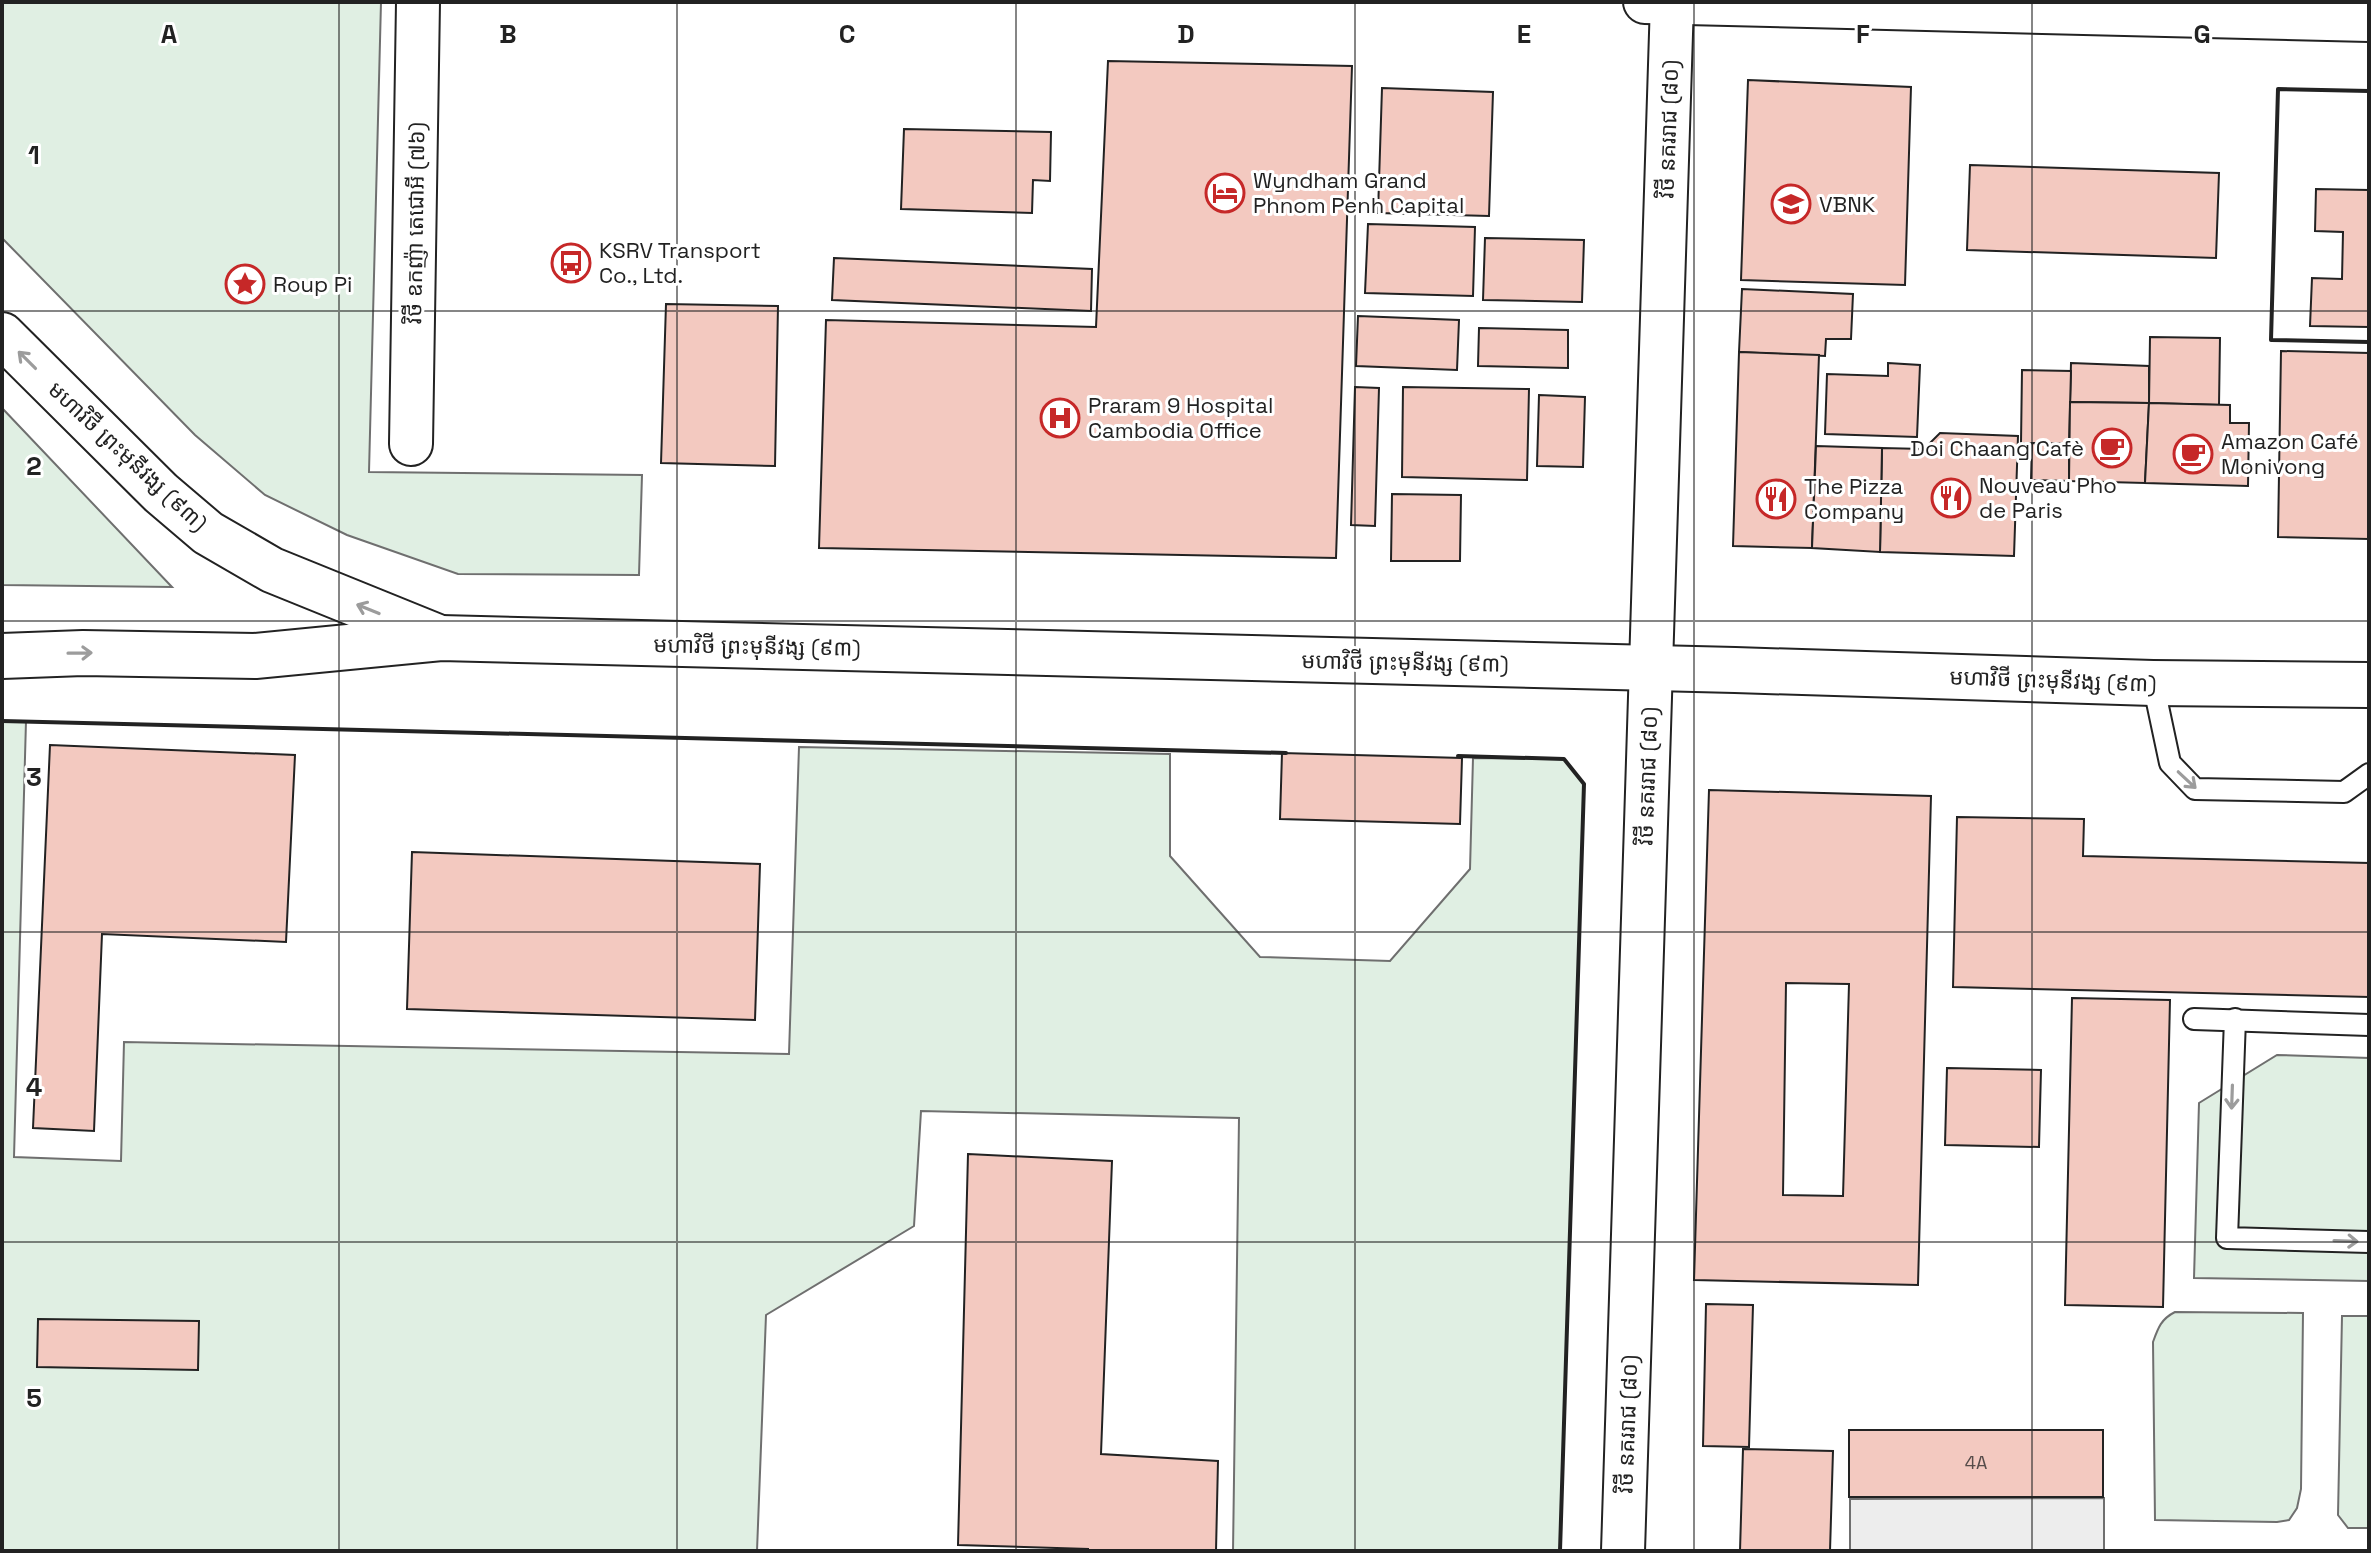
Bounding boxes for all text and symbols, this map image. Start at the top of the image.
text: A [161,17,178,51]
text: B [499,17,517,51]
text: C [839,17,855,51]
text: D [1177,17,1195,51]
text: E [1517,17,1531,51]
text: F [1856,17,1870,51]
text: G [2193,17,2211,51]
street label: វិថី នគររាជ (៨០) [1652,59,1684,199]
street label: វិថី ឧកញ៉ា តេជោអី (៧៦) [399,122,431,325]
text: 1 [28,138,40,172]
place label: Wyndham Grand Phnom Penh Capital [1253,166,1464,219]
hotel icon: Wyndham Grand Phnom Penh Capital [1204,172,1246,214]
school or university icon: VBNK [1770,183,1812,225]
place label: VBNK [1819,190,1876,218]
place label: KSRV Transport Co., Ltd. [599,236,761,289]
bus stop icon: KSRV Transport Co., Ltd. [550,242,592,284]
place icon: Roup Pi [224,263,266,305]
place label: Roup Pi [273,270,352,298]
one-way arrow [18,350,37,370]
street label: មហាវិថី ព្រះមុនីវង្ស (៩៣) [42,375,213,537]
place label: Praram 9 Hospital Cambodia Office [1088,391,1273,444]
hospital icon: Praram 9 Hospital Cambodia Office [1039,397,1081,439]
cafe icon: Doi Chaang Cafè [2091,427,2133,469]
place label: Amazon Café Monivong [2221,427,2359,480]
cafe icon: Amazon Café Monivong [2172,433,2214,475]
place label: Doi Chaang Cafè [1910,434,2084,462]
text: 2 [26,449,42,483]
place label: Nouveau Pho de Paris [1979,471,2117,524]
place label: The Pizza Company [1804,472,1904,525]
restaurant icon: Nouveau Pho de Paris [1930,477,1972,519]
restaurant icon: The Pizza Company [1755,478,1797,520]
one-way arrow [356,601,381,615]
street label: មហាវិថី ព្រះមុនីវង្ស (៩៣) [653,630,861,662]
one-way arrow [66,645,93,661]
street label: មហាវិថី ព្រះមុនីវង្ស (៩៣) [1301,646,1509,678]
street label: មហាវិថី ព្រះមុនីវង្ស (៩៣) [1949,662,2157,698]
street label: វិថី នគររាជ (៨០) [1631,706,1663,846]
text: 3 [26,760,42,794]
one-way arrow [2177,770,2197,789]
text: 4 [26,1070,42,1104]
one-way arrow [2224,1083,2239,1110]
one-way arrow [2332,1233,2359,1249]
street label: វិថី នគររាជ (៨០) [1611,1354,1643,1494]
text: 5 [26,1381,42,1415]
house number: 4A [1965,1451,1987,1474]

